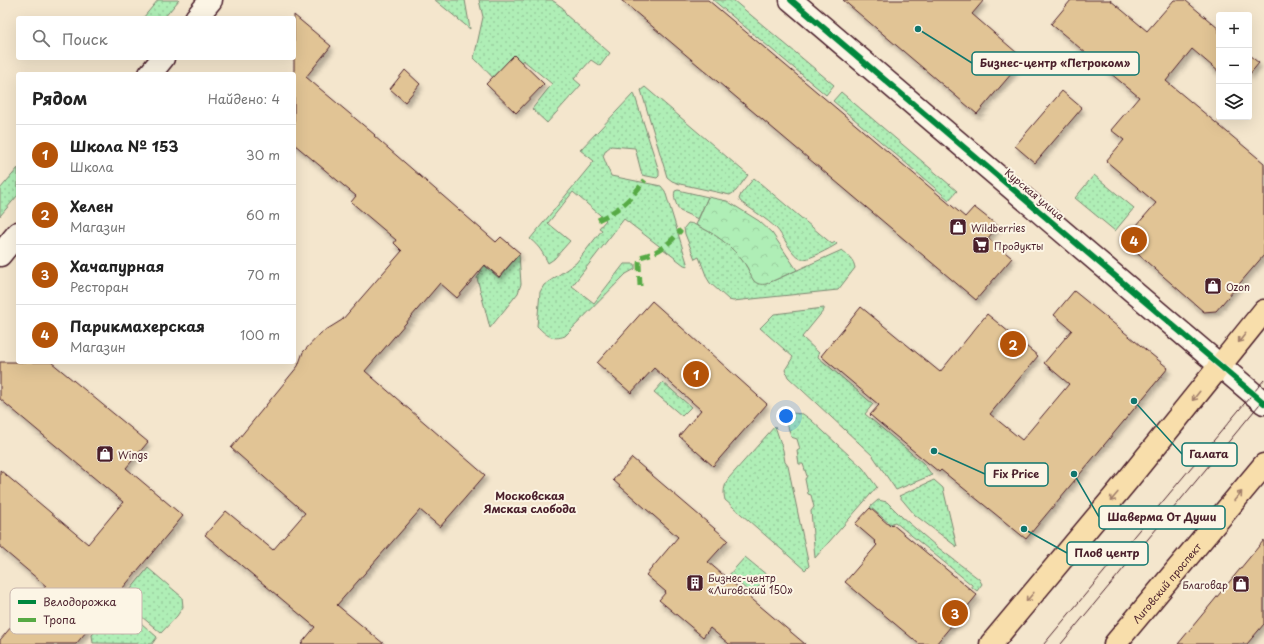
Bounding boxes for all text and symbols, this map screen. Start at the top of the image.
map controls [1216,12,1252,120]
button: + [1216,12,1252,48]
search box [16,16,296,60]
icon: search [30,27,52,49]
text: Поиск [62,27,108,50]
button: − [1216,48,1252,84]
callout: Бизнес-центр «Петроком» [972,52,1139,75]
text: Бизнес-центр «Петроком» [980,54,1131,71]
button: layers [1216,84,1252,120]
text: Рядом [32,85,87,111]
text: Найдено: 4 [208,89,280,108]
text: Школа № 153 [70,134,178,157]
text: 1 [42,145,48,164]
text: 30 m [246,145,280,164]
text: Школа [70,157,114,176]
street label: Курская улица [1002,165,1069,224]
text: Хелен [70,194,113,217]
text: 2 [40,205,50,224]
text: 60 m [246,205,280,224]
text: Магазин [70,217,126,236]
shop icon: Wildberries [948,217,968,237]
place label: Wildberries [971,220,1026,235]
pin: 4 [1121,225,1147,255]
supermarket icon: Продукты [971,235,991,255]
place label: Продукты [994,238,1043,253]
text: Хачапурная [70,254,164,277]
text: 3 [41,265,49,284]
text: 70 m [247,265,280,284]
shop icon: Ozon [1203,276,1223,296]
text: Ресторан [70,277,129,296]
place label: Ozon [1226,279,1250,294]
text: Парикмахерская [70,314,205,337]
text: 4 [41,325,49,344]
text: 100 m [240,325,280,344]
pin: 2 [1000,329,1026,359]
one-way arrow [1238,333,1246,344]
text: Магазин [70,337,126,356]
pin: 1 [683,359,709,389]
one-way arrow [1191,391,1200,402]
your location [776,406,796,426]
callout: Галата [1182,443,1237,466]
shop icon: Wings [95,444,115,464]
text: Галата [1189,445,1229,462]
place label: Wings [118,447,148,462]
callout: Fix Price [985,463,1048,486]
text: Fix Price [993,465,1039,482]
district label: Московская Ямская слобода [484,487,577,517]
one-way arrow [1234,490,1243,501]
one-way arrow [1109,492,1118,503]
callout: Шаверма От Души [1099,506,1225,529]
text: Шаверма От Души [1108,508,1217,525]
street label: Лиговский проспект [1128,539,1204,626]
callout: Плов центр [1067,542,1148,565]
text: Плов центр [1075,544,1140,561]
place label: Бизнес-центр «Лиговский 150» [708,570,793,597]
building icon: Бизнес-центр «Лиговский 150» [685,573,705,593]
shop icon: Благовар [1231,574,1251,594]
place label: Благовар [1182,577,1228,592]
legend [10,588,142,634]
one-way arrow [1026,591,1035,602]
text: Велодорожка [43,593,116,610]
pin: 3 [942,598,968,628]
text: Тропа [43,611,76,628]

